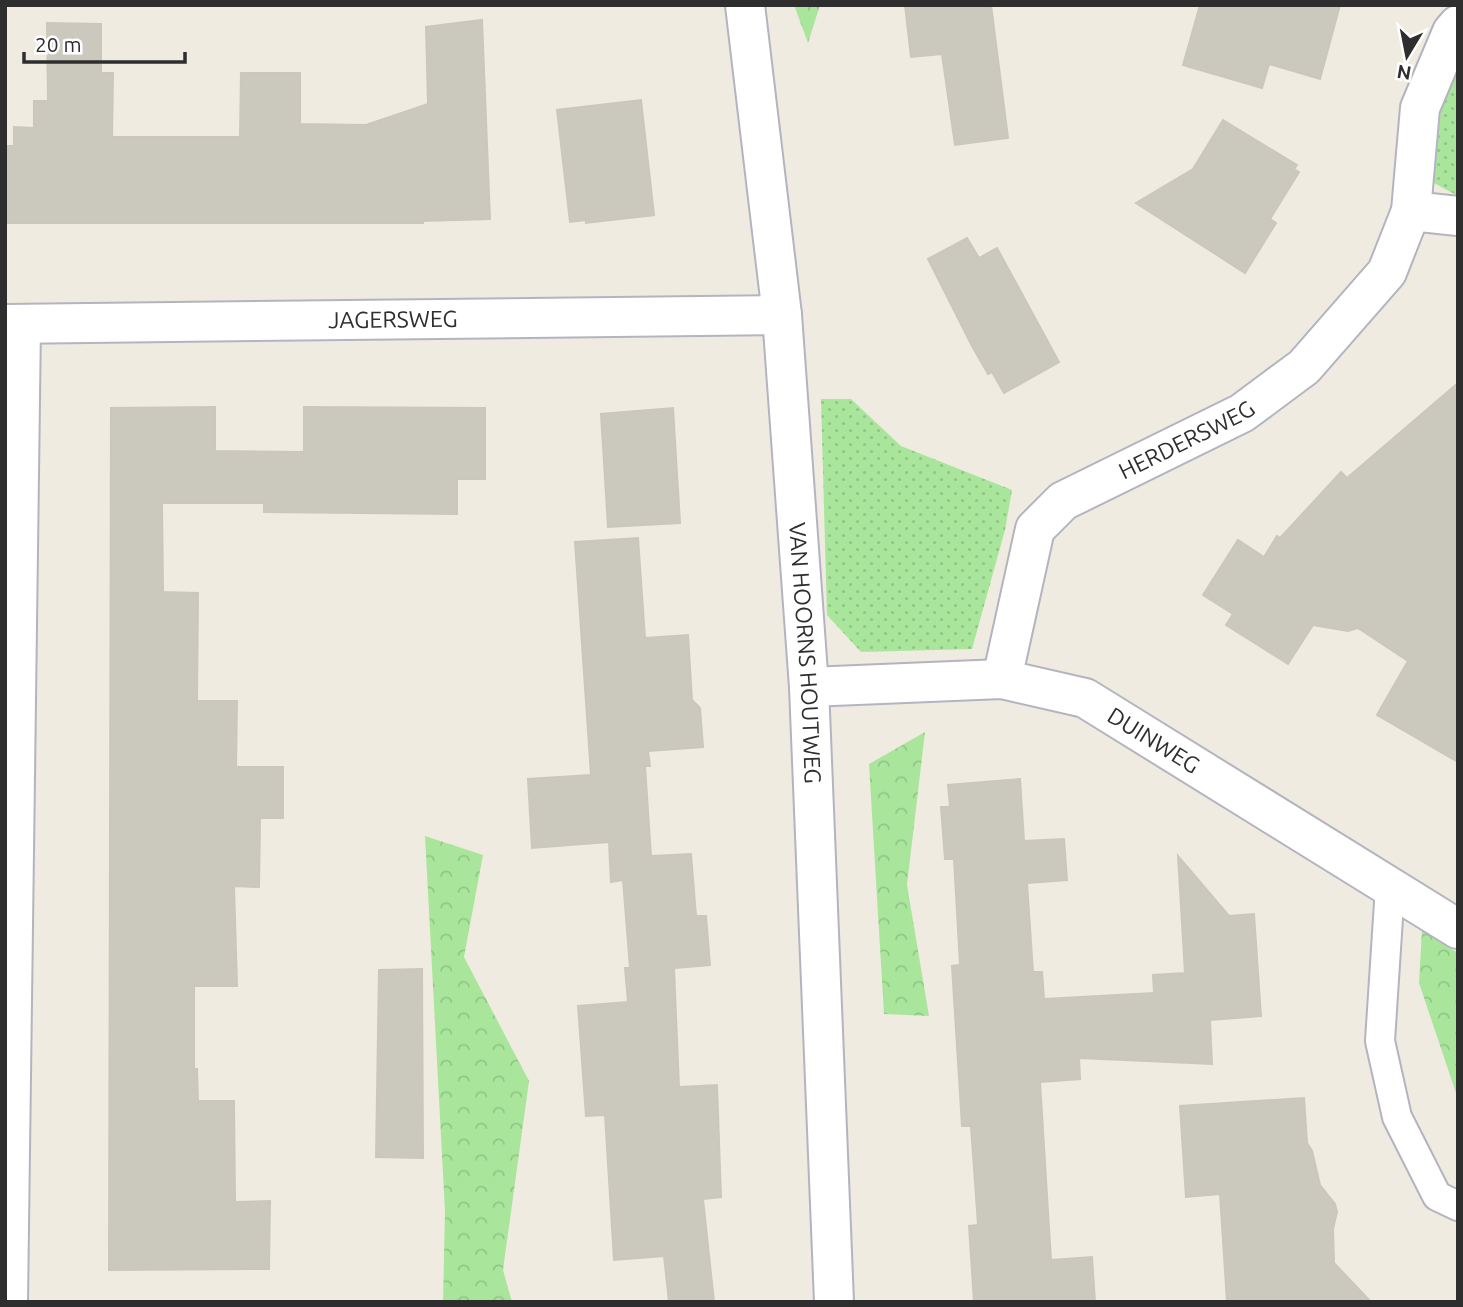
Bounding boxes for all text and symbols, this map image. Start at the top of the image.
scale bar [24,21,186,65]
north arrow [1372,21,1442,91]
text: 20 m [35,32,82,56]
text: N [1395,61,1413,85]
street label: JAGERSWEG [328,306,458,332]
street label: HERDERSWEG [1115,395,1259,484]
street label: VAN HOORNS HOUTWEG [785,521,826,784]
street label: DUINWEG [1103,702,1204,778]

